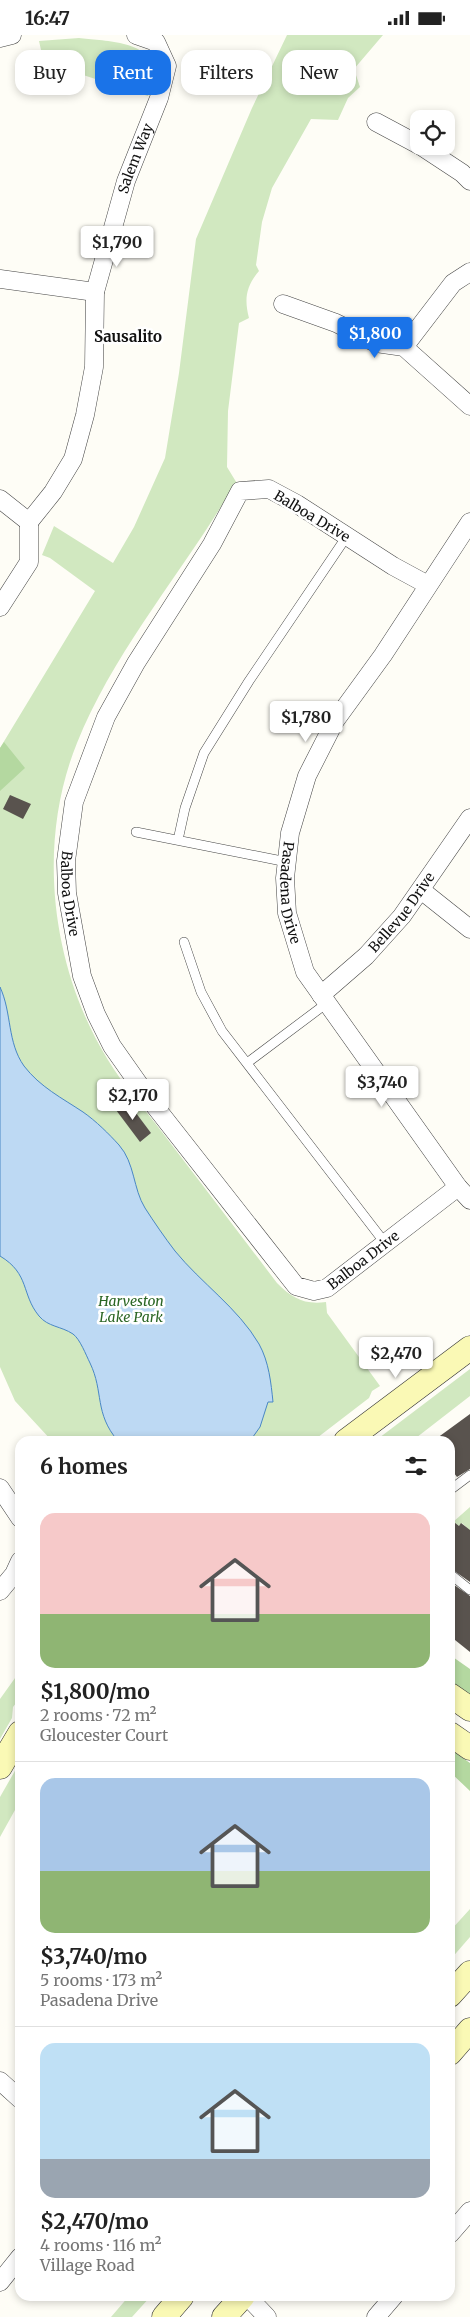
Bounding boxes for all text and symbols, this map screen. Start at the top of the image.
text: 16:47 [25,6,70,30]
chip: Buy [15,50,85,95]
chip: Rent [95,50,171,95]
chip: Filters [181,50,272,95]
chip: New [282,50,356,95]
map controls [410,110,455,155]
button: locate [410,110,455,155]
street label: Salem Way [114,120,157,196]
pin: $1,790 [76,225,158,268]
text: $1,790 [92,232,142,252]
pin: $1,800 [334,317,416,359]
text: $1,800 [348,323,402,343]
district label: Sausalito [94,327,162,346]
street label: Balboa Drive [271,486,353,546]
pin: $1,780 [265,701,347,743]
text: $1,780 [281,707,331,727]
street label: Pasadena Drive [276,840,305,946]
street label: Balboa Drive [57,850,84,938]
street label: Bellevue Drive [365,869,439,956]
pin: $3,740 [341,1065,423,1108]
text: $3,740 [357,1072,407,1092]
pin: $2,170 [92,1079,174,1121]
text: $2,170 [108,1085,158,1105]
street label: Balboa Drive [324,1227,403,1293]
park label: Harveston Lake Park [97,1292,164,1326]
pin: $2,470 [355,1337,437,1379]
text: $2,470 [370,1343,422,1363]
icon: filters [402,1452,430,1480]
text: 6 homes [40,1453,128,1480]
icon: home [190,1545,280,1635]
text: $1,800/mo [40,1678,150,1705]
text: 2 rooms · 72 m² [40,1705,156,1725]
text: Gloucester Court [40,1725,168,1745]
icon: home [190,1811,280,1901]
text: $3,740/mo [40,1943,147,1970]
text: 5 rooms · 173 m² [40,1970,162,1990]
text: Pasadena Drive [40,1990,158,2010]
icon: home [190,2076,280,2166]
text: $2,470/mo [40,2208,148,2235]
text: 4 rooms · 116 m² [40,2235,161,2255]
text: Village Road [40,2255,135,2275]

